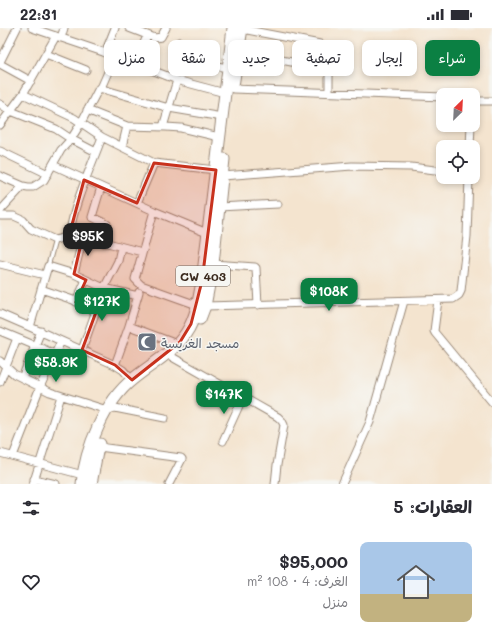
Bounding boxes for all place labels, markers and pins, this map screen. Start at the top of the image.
pin: $95K [64,223,112,257]
pin: $108K [301,278,357,312]
pin: $127K [74,288,130,322]
mosque icon: مسجد الغريسة [136,331,158,353]
place label: مسجد الغريسة [161,334,239,352]
pin: $58.9K [23,349,89,383]
pin: $147K [196,381,252,415]

